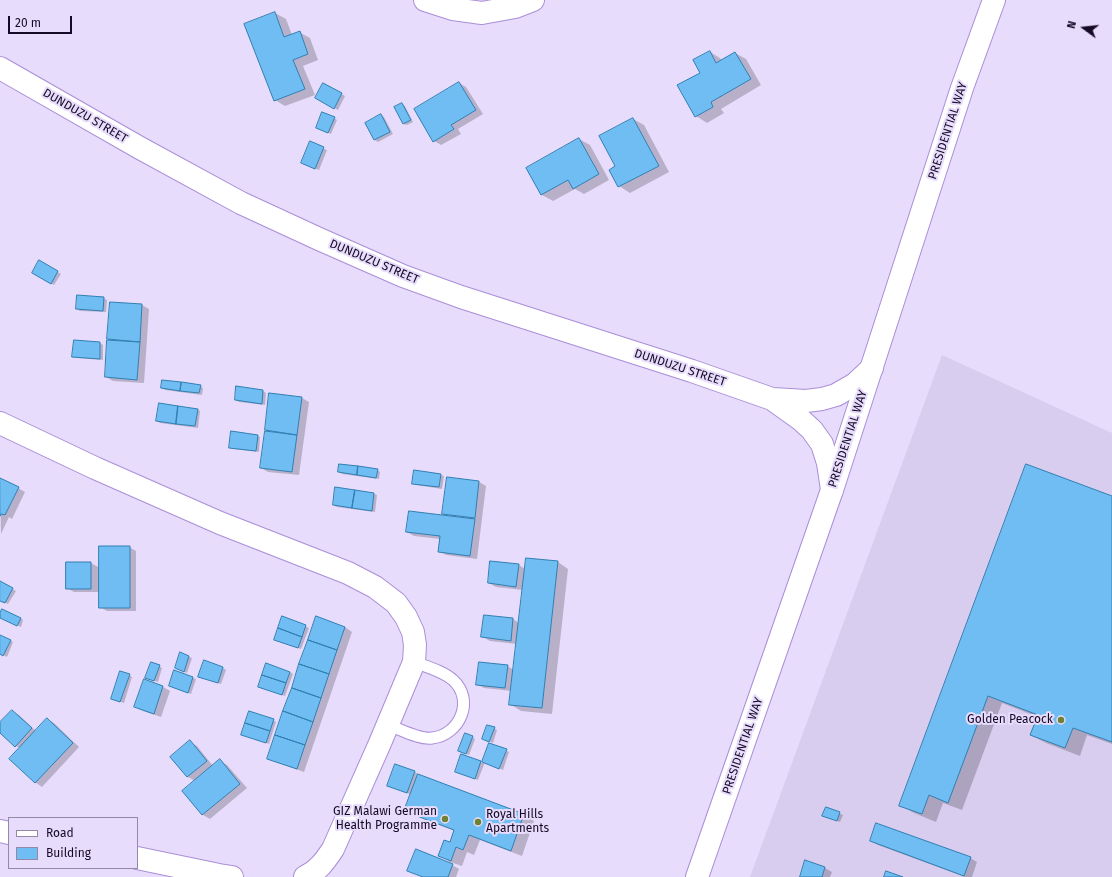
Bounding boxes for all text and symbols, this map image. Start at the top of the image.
scale bar [10,8,74,34]
north arrow [1064,8,1104,48]
text: 20 m [15,16,41,30]
text: N [1065,20,1079,30]
street label: PRESIDENTIAL WAY [925,80,971,182]
street label: DUNDUZU STREET [40,86,130,146]
street label: DUNDUZU STREET [327,237,421,287]
street label: DUNDUZU STREET [632,346,728,390]
street label: PRESIDENTIAL WAY [825,388,871,490]
street label: PRESIDENTIAL WAY [720,696,766,796]
place label: Golden Peacock [967,713,1053,727]
marker: Golden Peacock [1056,715,1066,725]
place label: GIZ Malawi German Health Programme [333,805,437,833]
place label: Royal Hills Apartments [486,808,549,836]
marker: GIZ Malawi German Health Programme [440,814,450,824]
legend [8,817,138,869]
marker: Royal Hills Apartments [473,817,483,827]
text: Road [46,826,74,840]
text: Building [46,846,91,860]

